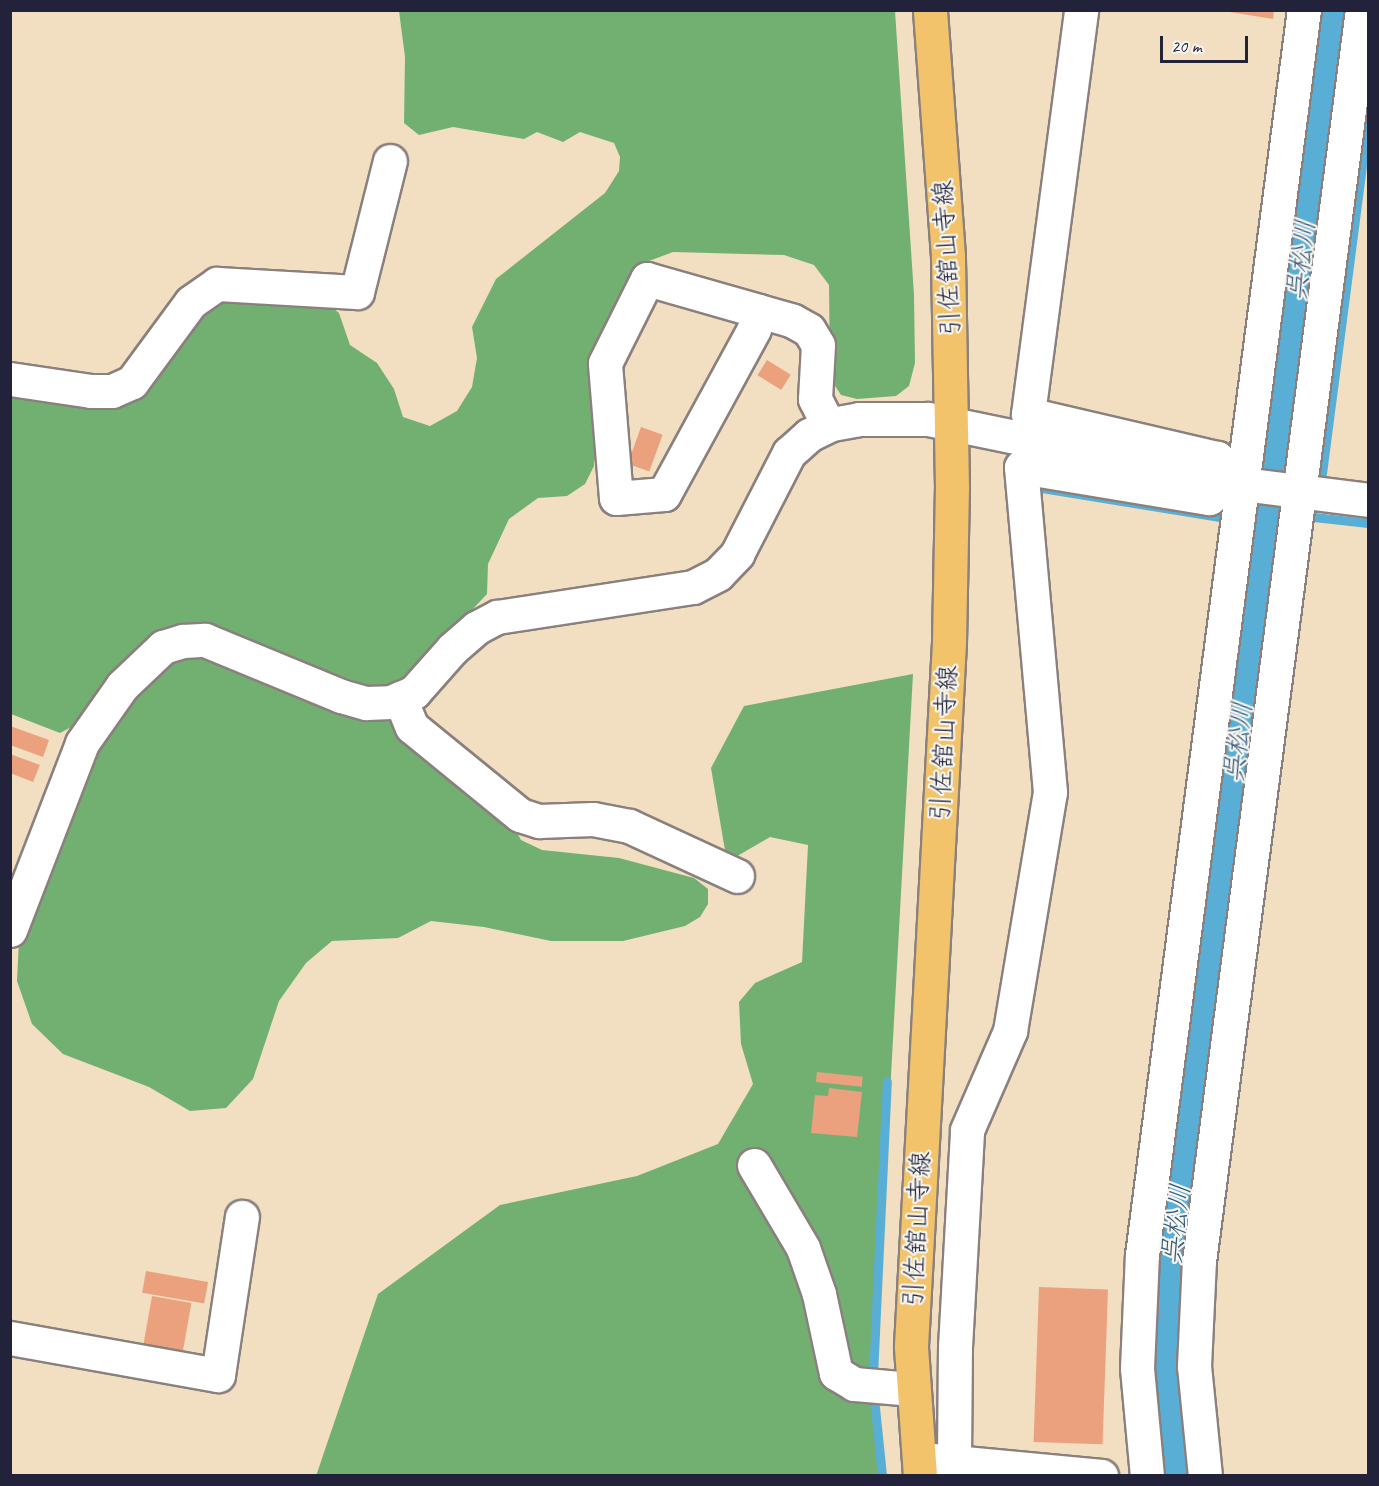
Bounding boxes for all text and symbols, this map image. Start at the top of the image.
scale bar [1163,24,1252,62]
text: 20 m [1171,35,1202,57]
street label: 引佐舘山寺線 [927,179,967,337]
water label: 呉松川 [1280,218,1322,302]
street label: 引佐舘山寺線 [924,664,964,822]
water label: 呉松川 [1217,700,1259,784]
street label: 引佐舘山寺線 [897,1150,937,1308]
water label: 呉松川 [1155,1182,1197,1266]

